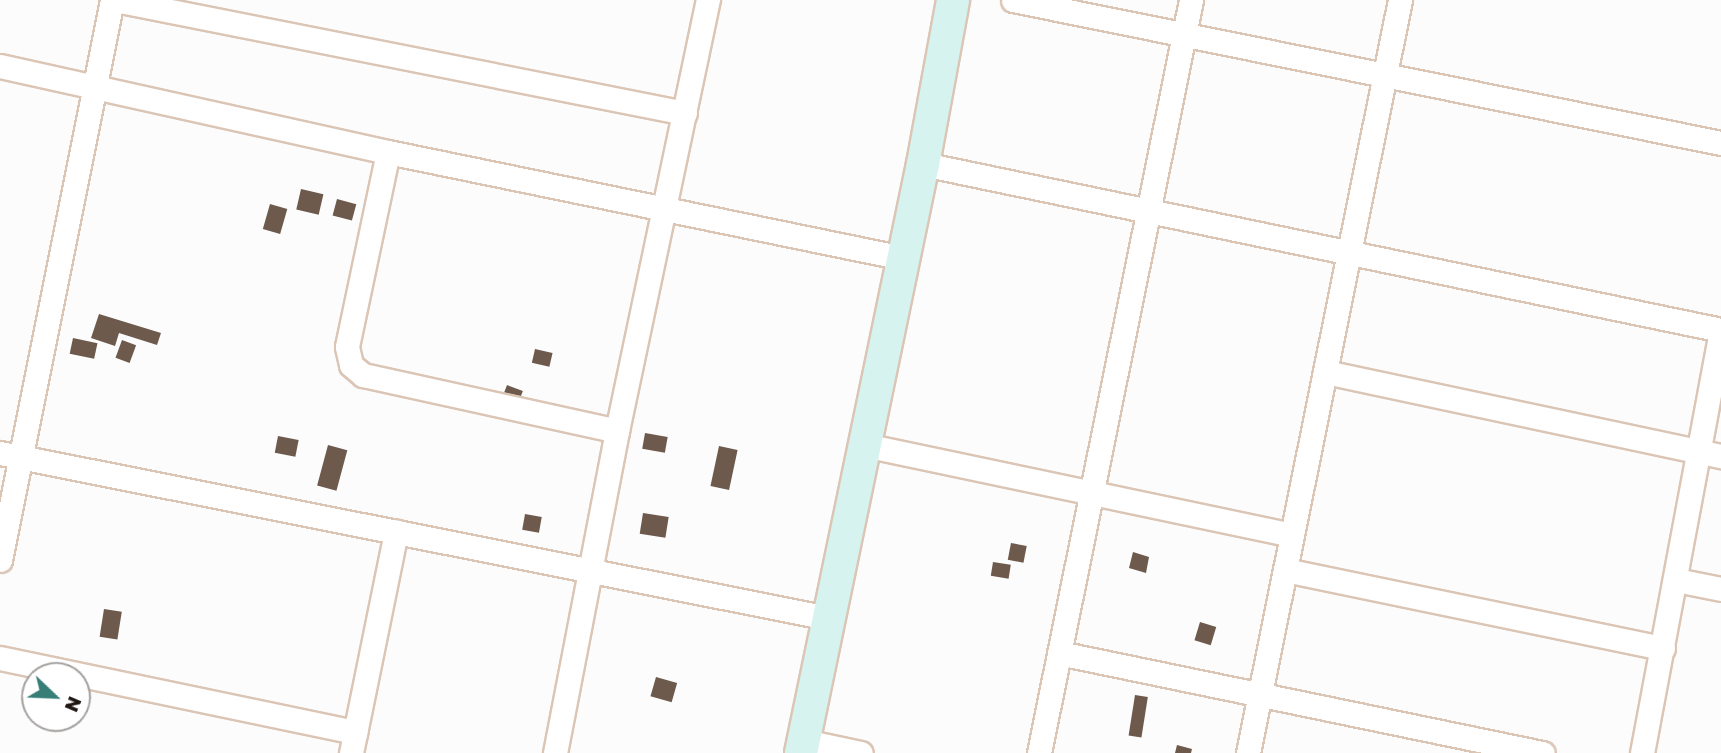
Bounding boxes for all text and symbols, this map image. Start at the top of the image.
north arrow [21,662,91,732]
text: N [61,693,87,716]

